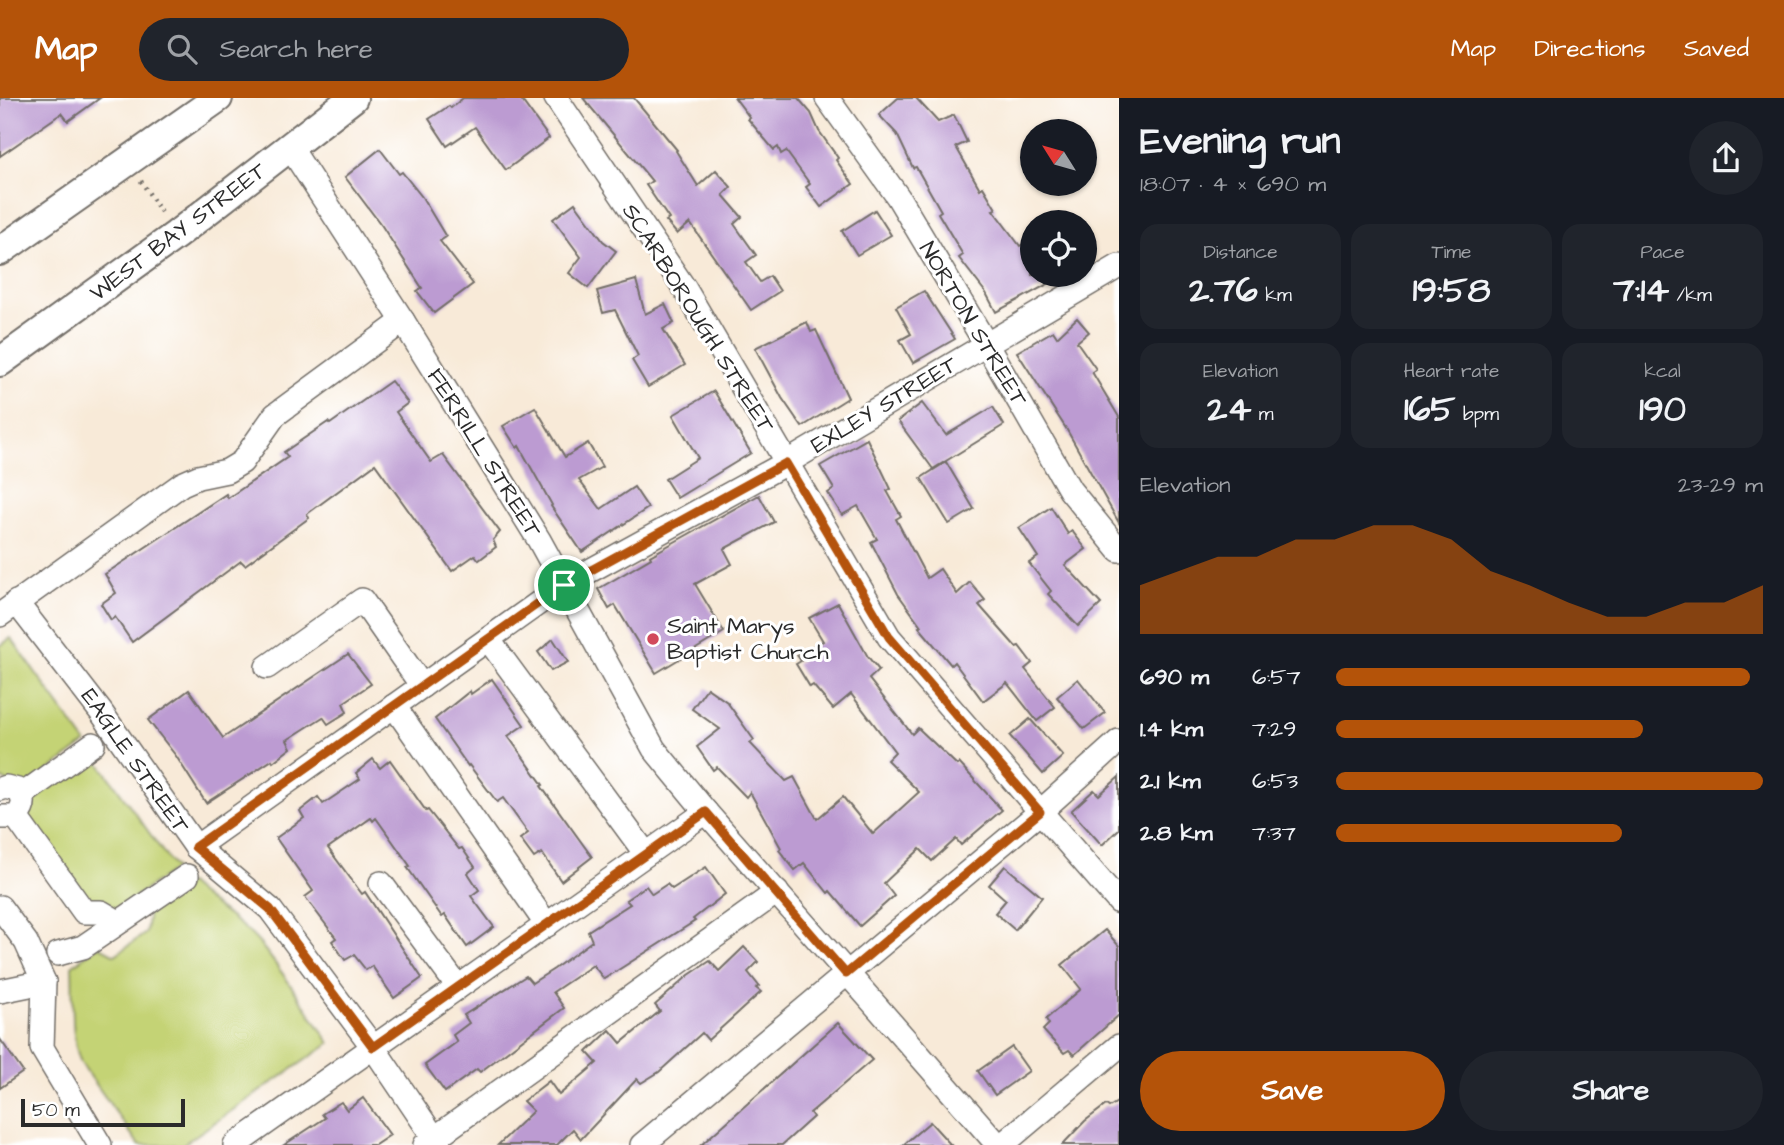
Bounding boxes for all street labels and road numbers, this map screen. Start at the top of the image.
street label: WEST BAY STREET [83,155,273,309]
street label: SCARBOROUGH STREET [614,197,782,439]
street label: NORTON STREET [911,236,1035,413]
street label: EXLEY STREET [805,348,964,461]
street label: FERRILL STREET [419,362,549,544]
street label: EAGLE STREET [73,682,197,840]

